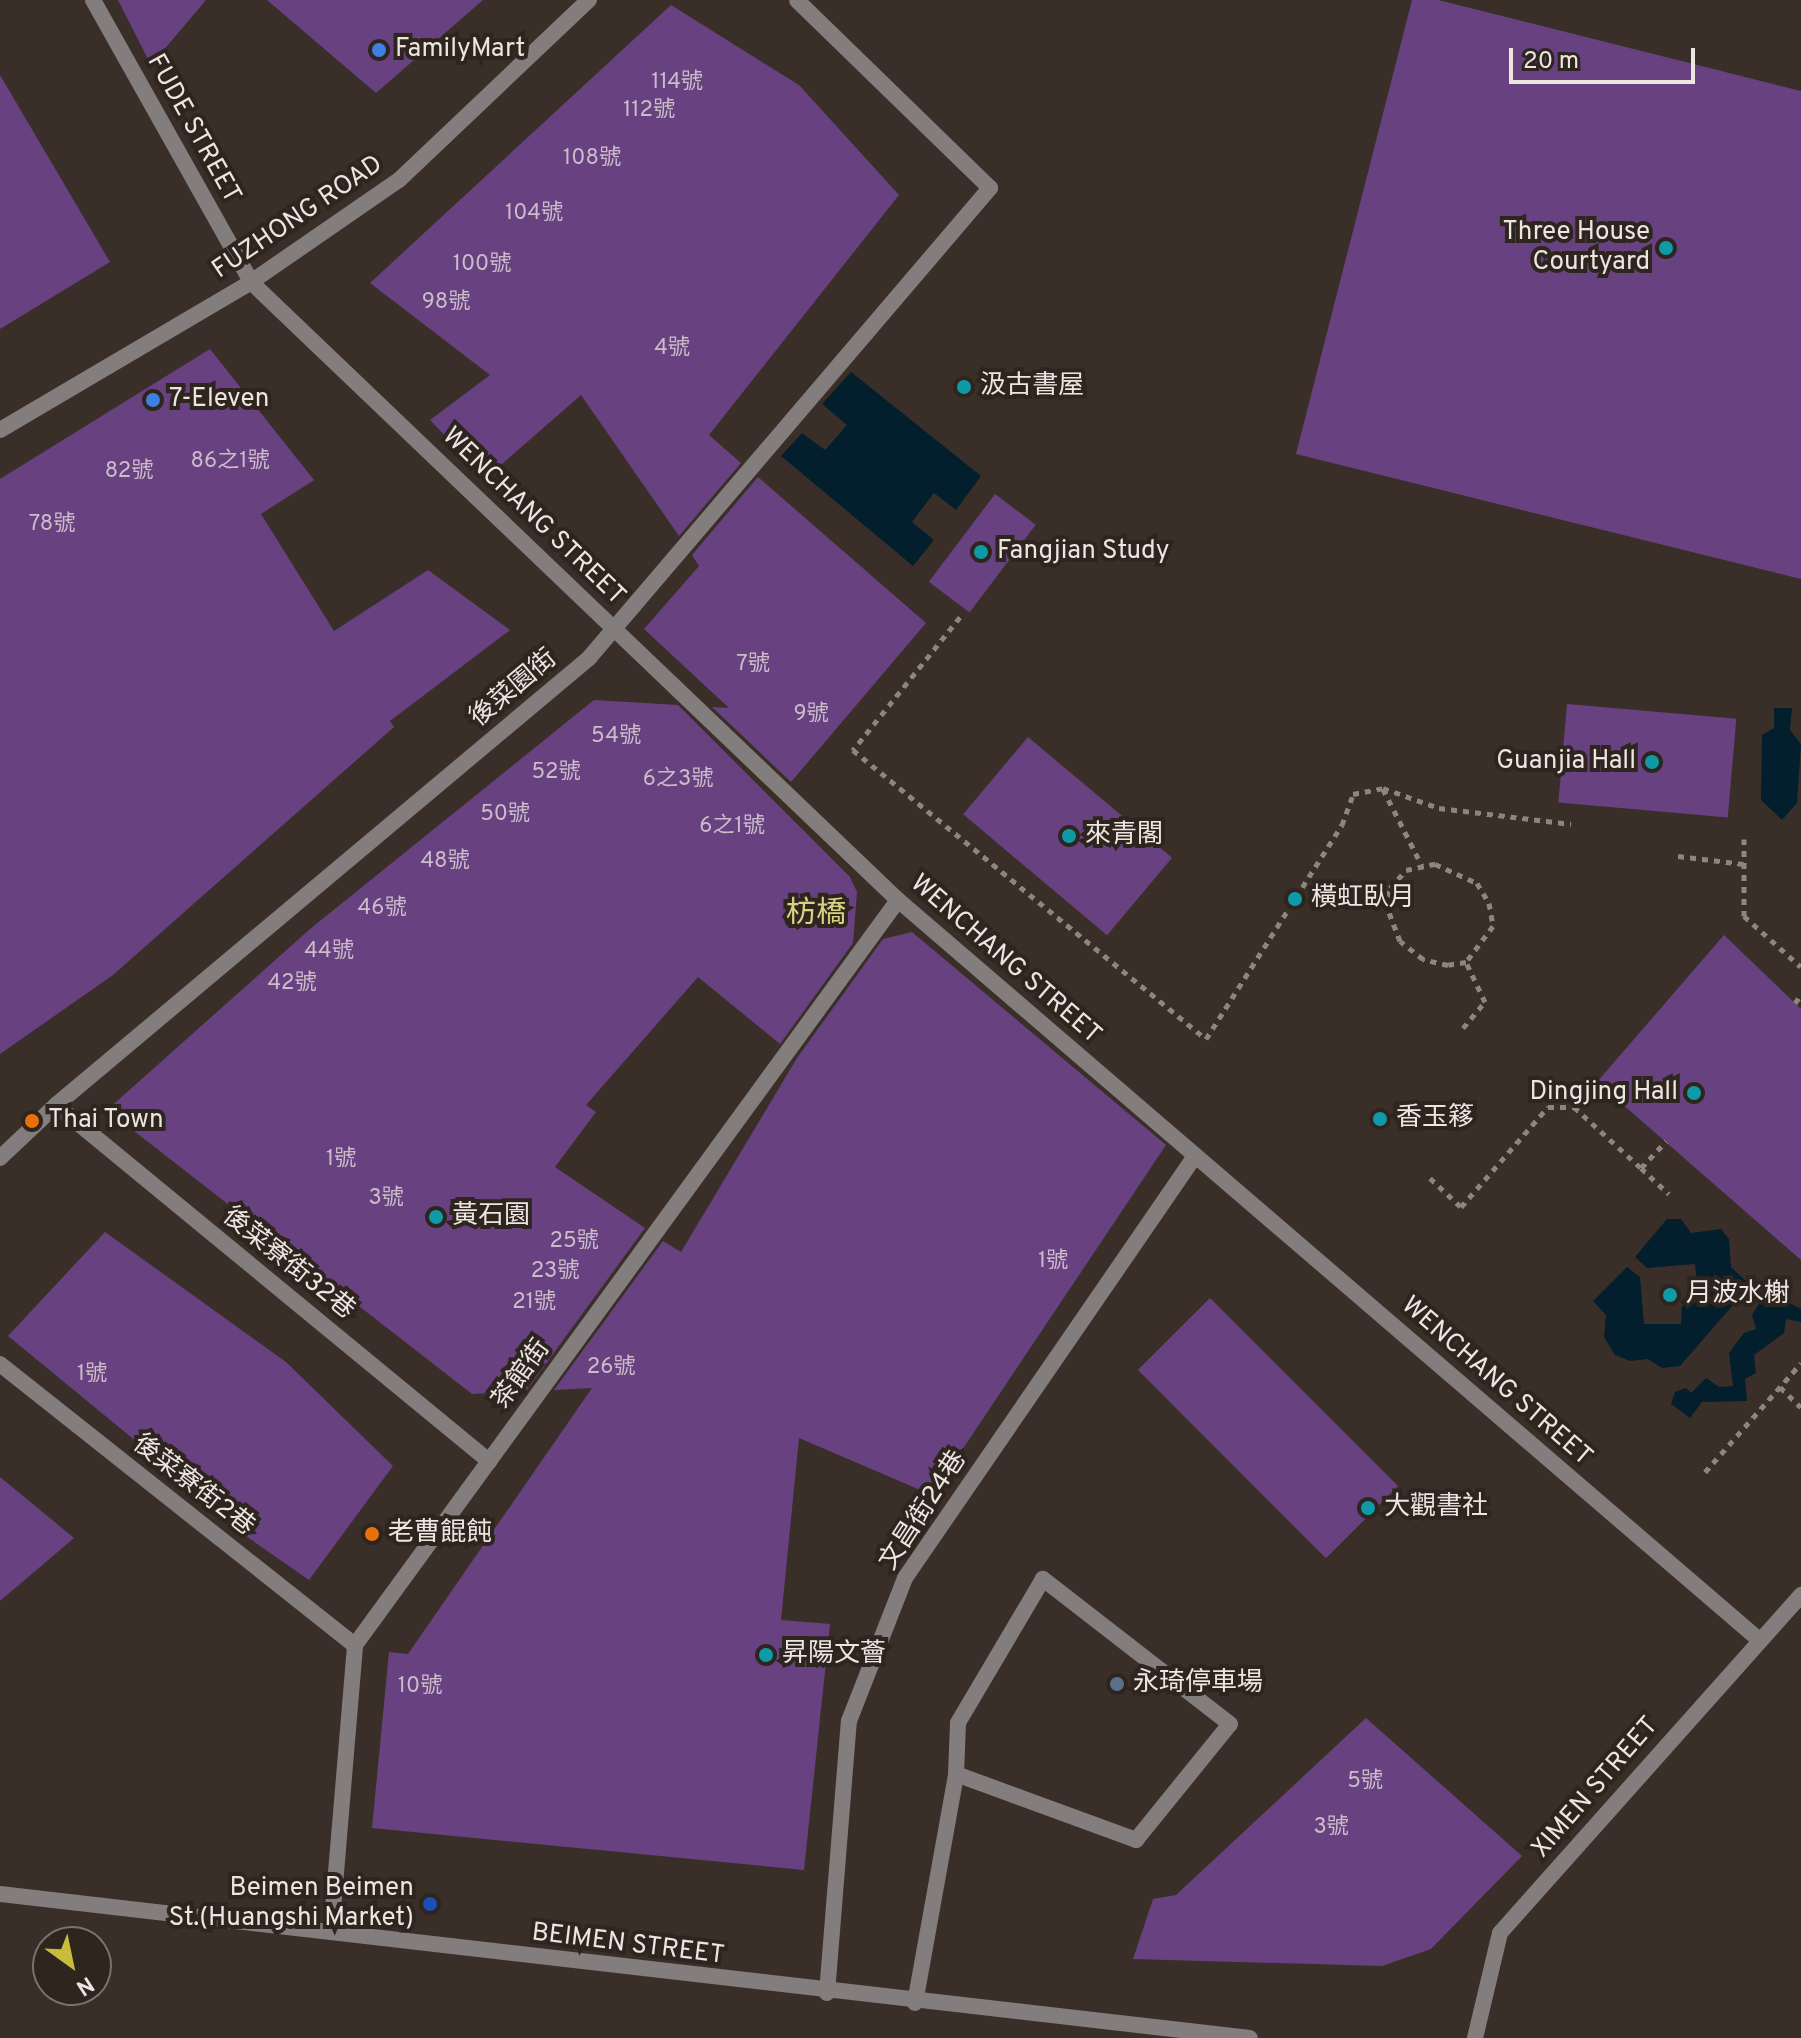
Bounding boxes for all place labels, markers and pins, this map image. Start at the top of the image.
place label: FamilyMart [395,34,525,66]
marker: FamilyMart [370,41,388,59]
place label: Three House Courtyard [1503,217,1650,278]
marker: Three House Courtyard [1657,239,1675,257]
place label: 汲古書屋 [980,371,1084,403]
marker: 汲古書屋 [955,378,973,396]
place label: 7-Eleven [169,384,269,416]
marker: 7-Eleven [144,391,162,409]
place label: Fangjian Study [997,536,1169,568]
marker: Fangjian Study [972,543,990,561]
place label: Guanjia Hall [1496,746,1636,778]
marker: Guanjia Hall [1643,753,1661,771]
place label: 來青閣 [1085,820,1163,852]
marker: 來青閣 [1060,827,1078,845]
place label: 橫虹臥月 [1311,883,1415,915]
marker: 橫虹臥月 [1286,890,1304,908]
place label: Dingjing Hall [1529,1077,1678,1109]
marker: Dingjing Hall [1685,1084,1703,1102]
place label: 香玉簃 [1396,1103,1474,1135]
place label: Thai Town [48,1105,165,1137]
marker: 香玉簃 [1371,1110,1389,1128]
marker: Thai Town [23,1112,41,1130]
place label: 黃石園 [452,1201,530,1233]
marker: 黃石園 [427,1208,445,1226]
place label: 月波水榭 [1686,1279,1790,1311]
marker: 月波水榭 [1661,1286,1679,1304]
place label: 大觀書社 [1384,1492,1488,1524]
marker: 大觀書社 [1359,1499,1377,1517]
place label: 老曹餛飩 [388,1518,492,1550]
marker: 老曹餛飩 [363,1525,381,1543]
place label: 昇陽文薈 [782,1639,886,1671]
marker: 昇陽文薈 [757,1646,775,1664]
place label: 永琦停車場 [1133,1668,1263,1700]
marker: 永琦停車場 [1108,1675,1126,1693]
place label: Beimen Beimen St.(Huangshi Market) [169,1873,414,1934]
marker: Beimen Beimen St.(Huangshi Market) [421,1895,439,1913]

